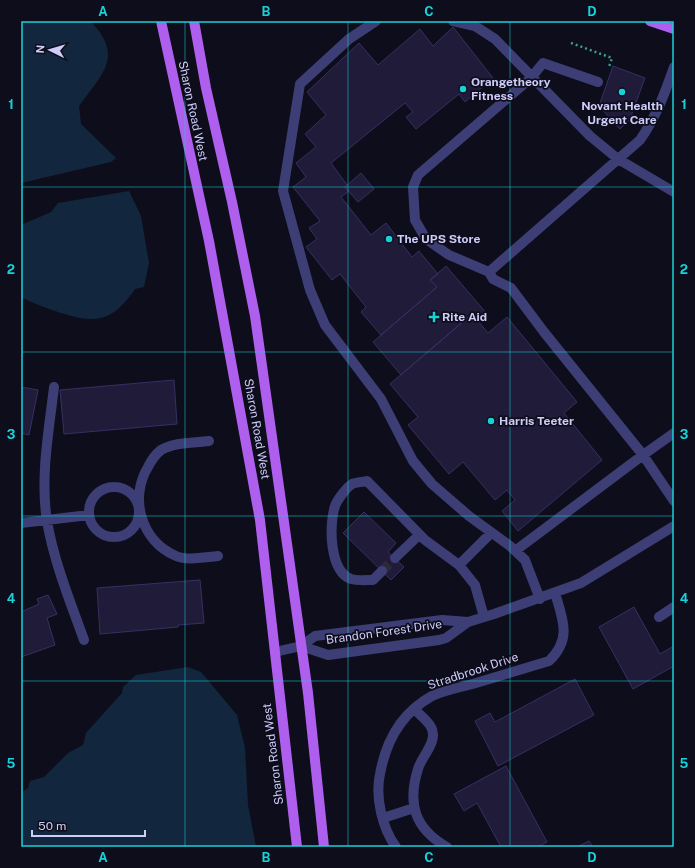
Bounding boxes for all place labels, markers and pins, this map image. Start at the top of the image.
place label: Orangetheory Fitness [471,75,551,103]
marker: Orangetheory Fitness [458,84,468,94]
marker: Novant Health Urgent Care [617,87,627,97]
place label: Novant Health Urgent Care [581,99,663,127]
place label: The UPS Store [397,232,480,246]
marker: The UPS Store [384,234,394,244]
place label: Rite Aid [442,310,487,324]
marker: Rite Aid [429,312,439,322]
place label: Harris Teeter [499,414,574,428]
marker: Harris Teeter [486,416,496,426]

